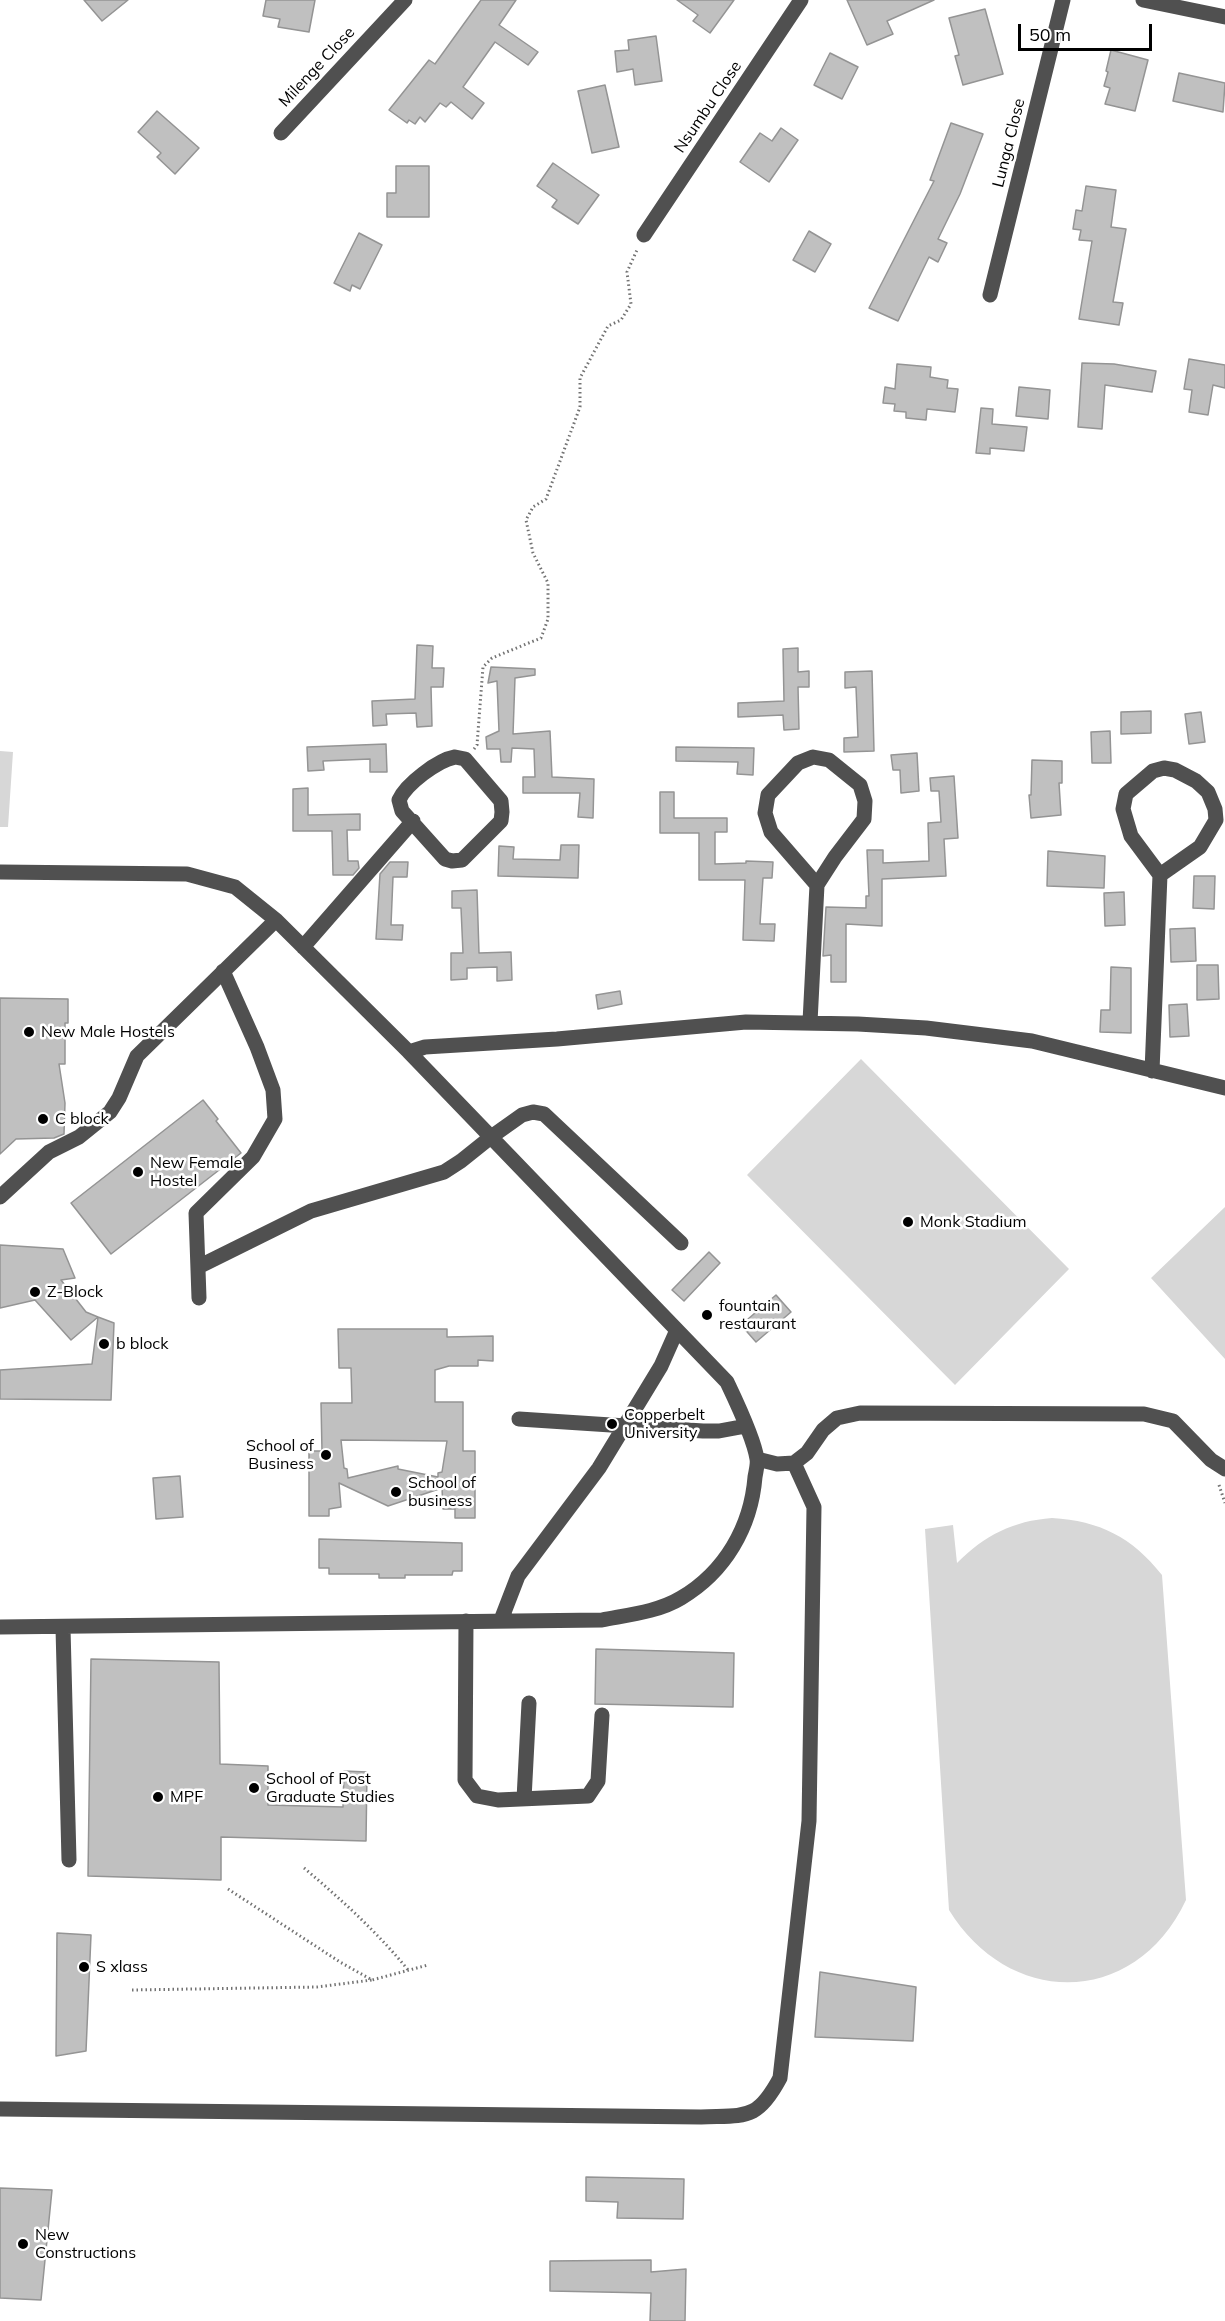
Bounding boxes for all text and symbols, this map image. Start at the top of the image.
scale bar [1021,12,1154,50]
street label: Milenge Close [275,23,359,111]
text: 50 m [1029,23,1071,46]
street label: Nsumbu Close [670,57,746,157]
street label: Lunga Close [989,96,1029,190]
place label: New Male Hostels [41,1022,175,1042]
marker: New Male Hostels [22,1025,36,1039]
place label: C block [55,1109,109,1129]
marker: C block [36,1112,50,1126]
place label: New Female Hostel [150,1153,242,1191]
marker: New Female Hostel [131,1165,145,1179]
place label: Monk Stadium [920,1212,1026,1232]
marker: Monk Stadium [901,1215,915,1229]
place label: Z-Block [47,1282,103,1302]
marker: Z-Block [28,1285,42,1299]
place label: fountain restaurant [719,1296,796,1334]
marker: fountain restaurant [700,1308,714,1322]
place label: b block [116,1334,168,1354]
marker: b block [97,1337,111,1351]
place label: Copperbelt University [624,1405,705,1443]
marker: Copperbelt University [605,1417,619,1431]
place label: School of Business [246,1436,314,1474]
marker: School of Business [319,1448,333,1462]
place label: School of business [408,1473,476,1511]
marker: School of business [389,1485,403,1499]
place label: School of Post Graduate Studies [266,1769,395,1807]
marker: School of Post Graduate Studies [247,1781,261,1795]
place label: MPF [170,1787,203,1807]
marker: MPF [151,1790,165,1804]
place label: S xlass [96,1957,148,1977]
marker: S xlass [77,1960,91,1974]
place label: New Constructions [35,2225,136,2263]
marker: New Constructions [16,2237,30,2251]

